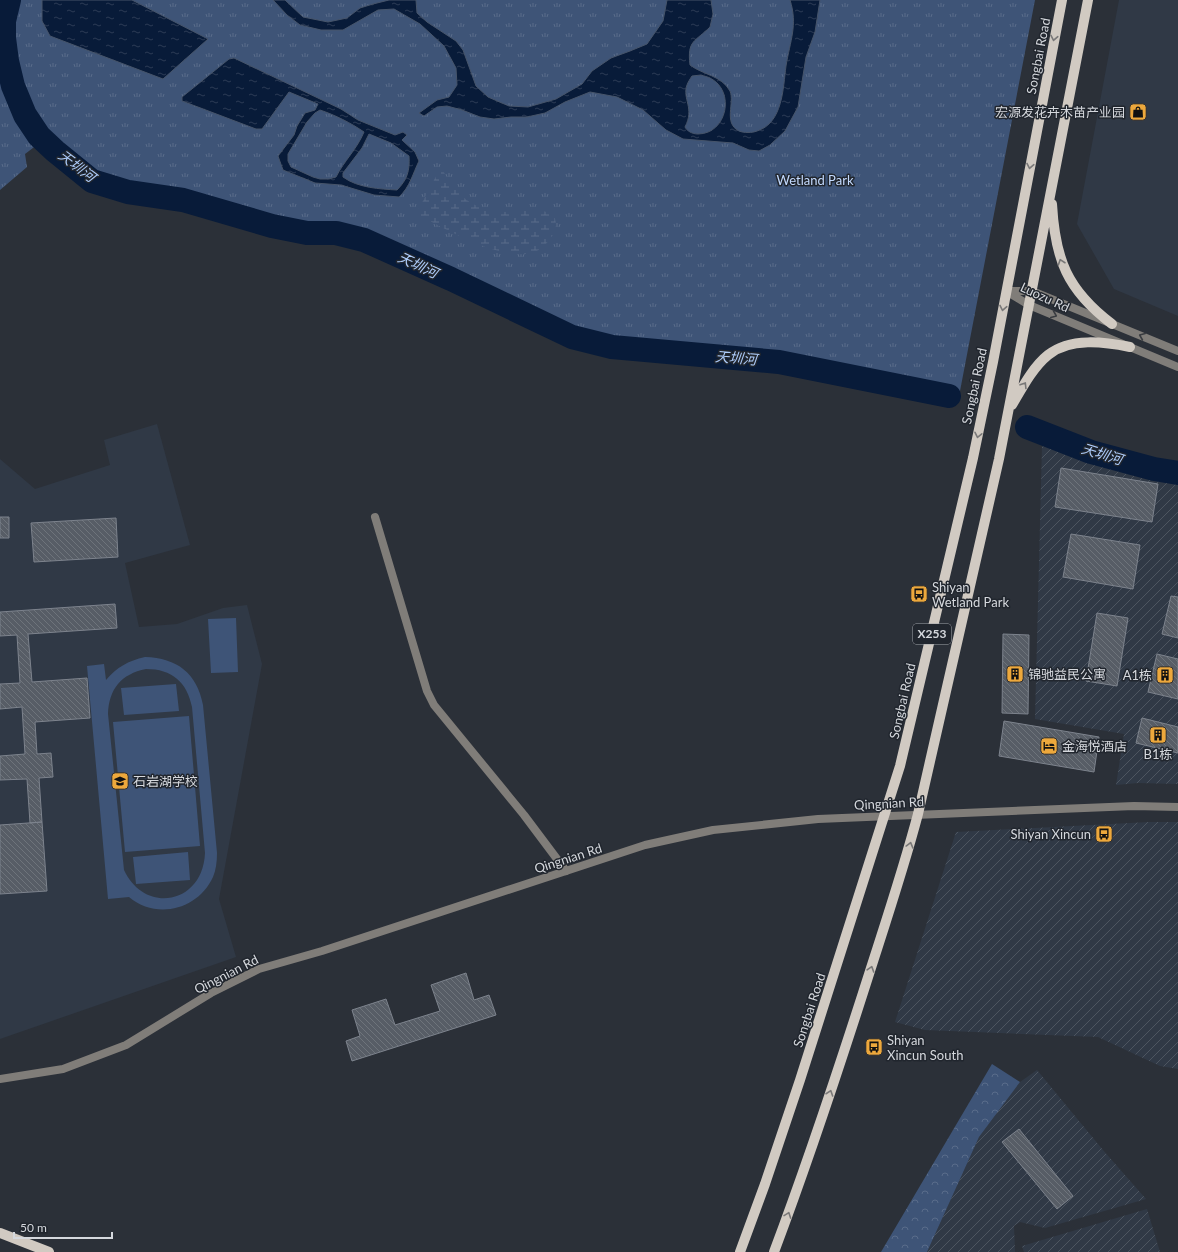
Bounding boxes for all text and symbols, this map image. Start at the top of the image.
street label: Songbai Road [1023,16,1053,96]
one-way arrow [1051,35,1059,41]
shop icon: 宏源发花卉木苗产业园 [1128,102,1148,122]
place label: 宏源发花卉木苗产业园 [995,104,1125,120]
water label: 天圳河 [55,146,102,187]
one-way arrow [1026,163,1035,169]
park label: Wetland Park [777,172,854,188]
water label: 天圳河 [396,248,444,282]
one-way arrow [1058,259,1066,266]
street label: Luozu Rd [1018,279,1072,315]
one-way arrow [999,304,1008,311]
one-way arrow [1050,310,1057,318]
one-way arrow [1139,333,1146,341]
street label: Songbai Road [958,346,990,426]
water label: 天圳河 [714,347,761,368]
one-way arrow [1019,383,1026,390]
one-way arrow [974,432,982,438]
water label: 天圳河 [1080,439,1128,469]
place label: Shiyan Wetland Park [932,579,1009,610]
bus stop icon: Shiyan Wetland Park [909,584,929,604]
road number: X253 [913,624,951,644]
street label: Songbai Road [885,661,919,741]
building icon: 锦驰益民公寓 [1005,664,1025,684]
building icon: A1栋 [1155,665,1175,685]
place label: 锦驰益民公寓 [1028,666,1106,682]
place label: A1栋 [1123,667,1152,683]
building icon: B1栋 [1148,725,1168,745]
hotel icon: 金海悦酒店 [1039,736,1059,756]
place label: 金海悦酒店 [1062,738,1127,754]
place label: B1栋 [1144,746,1172,762]
school or university icon: 石岩湖学校 [110,771,130,791]
place label: 石岩湖学校 [133,773,198,789]
street label: Qingnian Rd [854,793,924,813]
bus stop icon: Shiyan Xincun [1094,824,1114,844]
place label: Shiyan Xincun [1011,826,1091,842]
street label: Qingnian Rd [532,840,604,876]
one-way arrow [905,842,914,849]
street label: Qingnian Rd [191,951,261,997]
one-way arrow [866,966,875,973]
street label: Songbai Road [789,971,829,1049]
place label: Shiyan Xincun South [887,1032,963,1063]
bus stop icon: Shiyan Xincun South [864,1037,884,1057]
one-way arrow [826,1089,834,1096]
one-way arrow [783,1212,791,1219]
scale bar [14,1214,112,1240]
text: 50 m [20,1220,47,1235]

